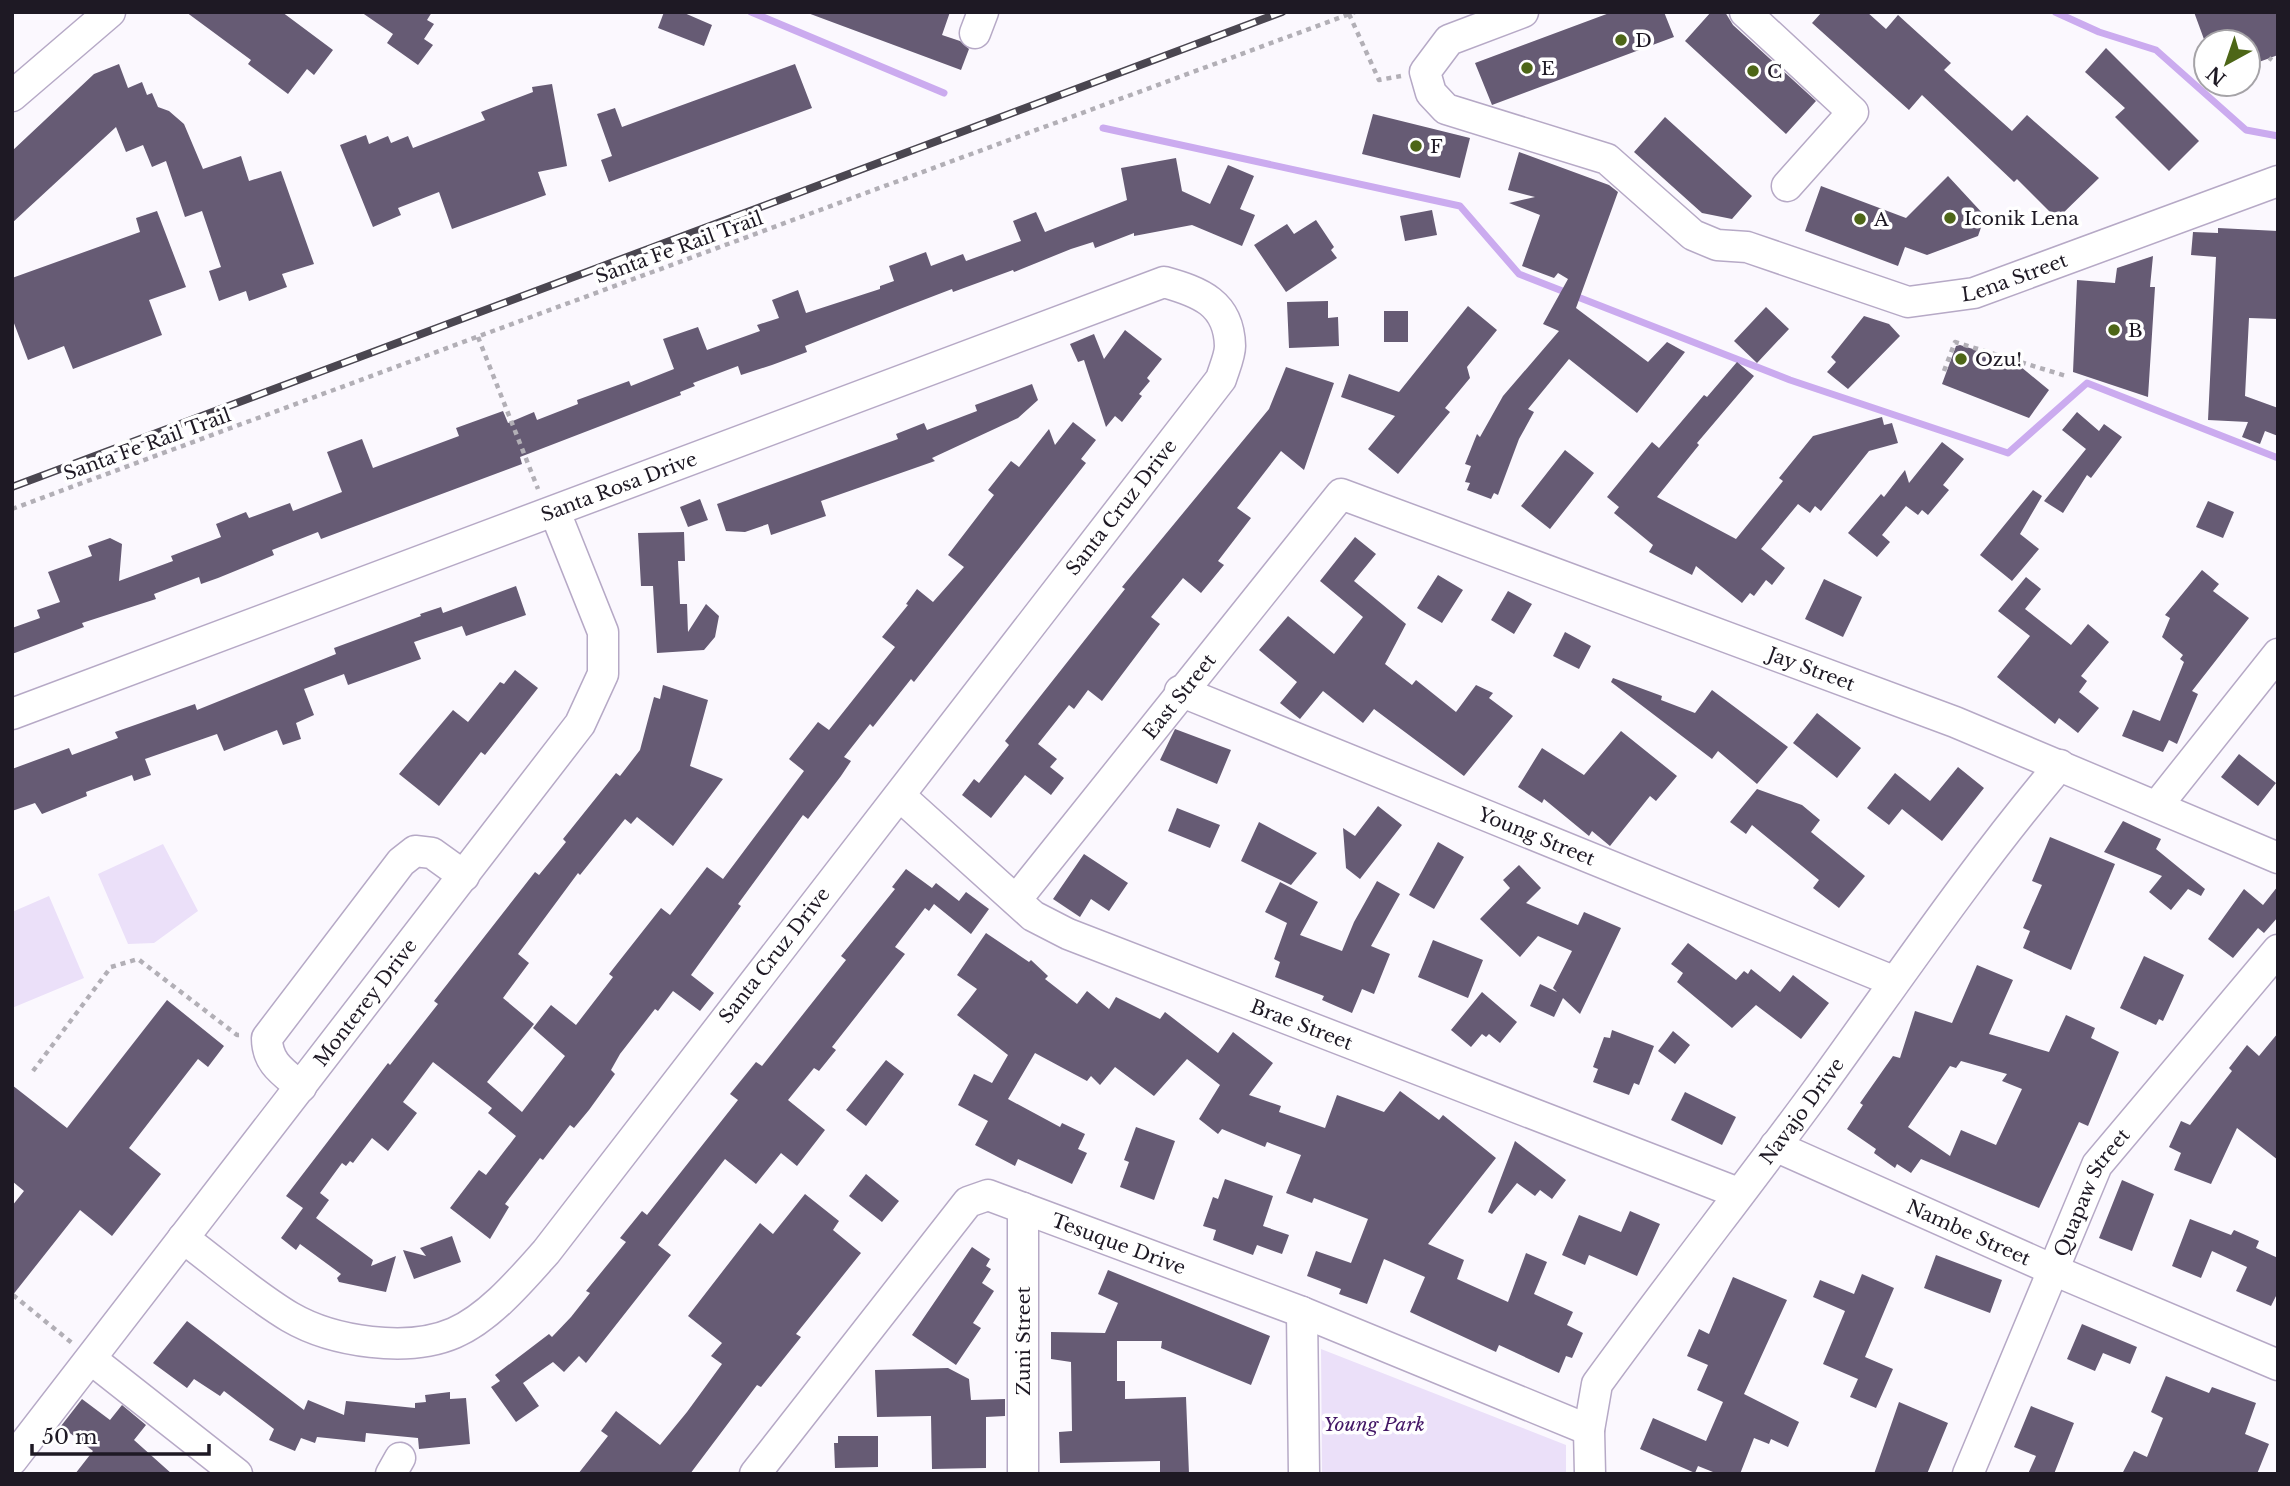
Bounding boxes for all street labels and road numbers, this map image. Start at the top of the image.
street label: Santa Fe Rail Trail [592,207,766,288]
street label: Lena Street [1960,248,2071,307]
street label: Santa Fe Rail Trail [60,404,234,485]
street label: Santa Cruz Drive [1061,435,1182,580]
street label: Santa Rosa Drive [538,447,700,527]
street label: Jay Street [1762,641,1859,696]
street label: East Street [1138,649,1221,744]
street label: Young Street [1474,802,1599,871]
street label: Santa Cruz Drive [714,883,835,1028]
street label: Monterey Drive [309,934,422,1071]
street label: Brae Street [1247,995,1357,1055]
street label: Navajo Drive [1755,1054,1849,1169]
street label: Quapaw Street [2049,1123,2135,1260]
street label: Nambe Street [1903,1195,2035,1271]
street label: Tesuque Drive [1048,1209,1189,1280]
street label: Zuni Street [1012,1285,1035,1396]

